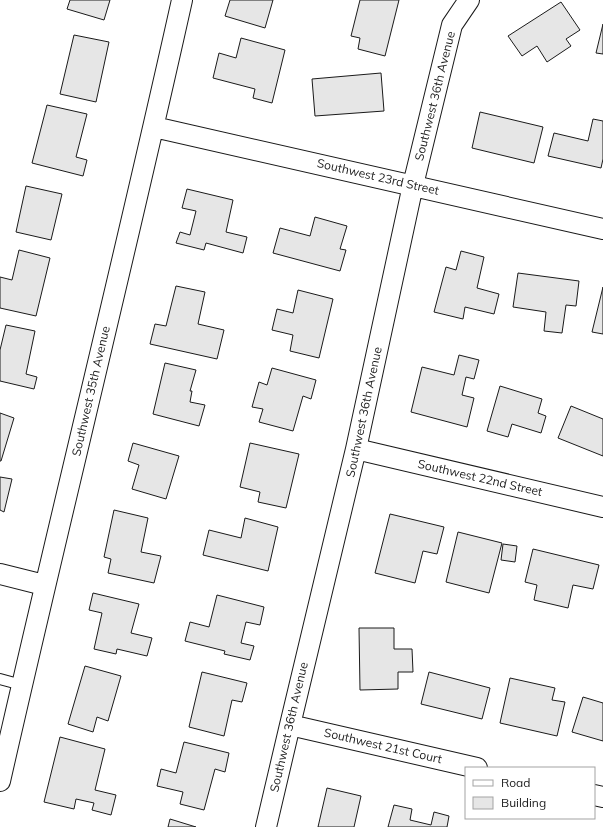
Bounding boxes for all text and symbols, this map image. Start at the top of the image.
street label: Southwest 36th Avenue [411,29,458,162]
street label: Southwest 23rd Street [316,155,441,198]
street label: Southwest 35th Avenue [68,324,113,457]
street label: Southwest 36th Avenue [342,345,385,479]
street label: Southwest 22nd Street [416,456,544,499]
street label: Southwest 36th Avenue [266,660,311,793]
street label: Southwest 21st Court [323,725,444,766]
legend [465,767,595,819]
text: Road [501,775,530,790]
text: Building [501,795,546,810]

